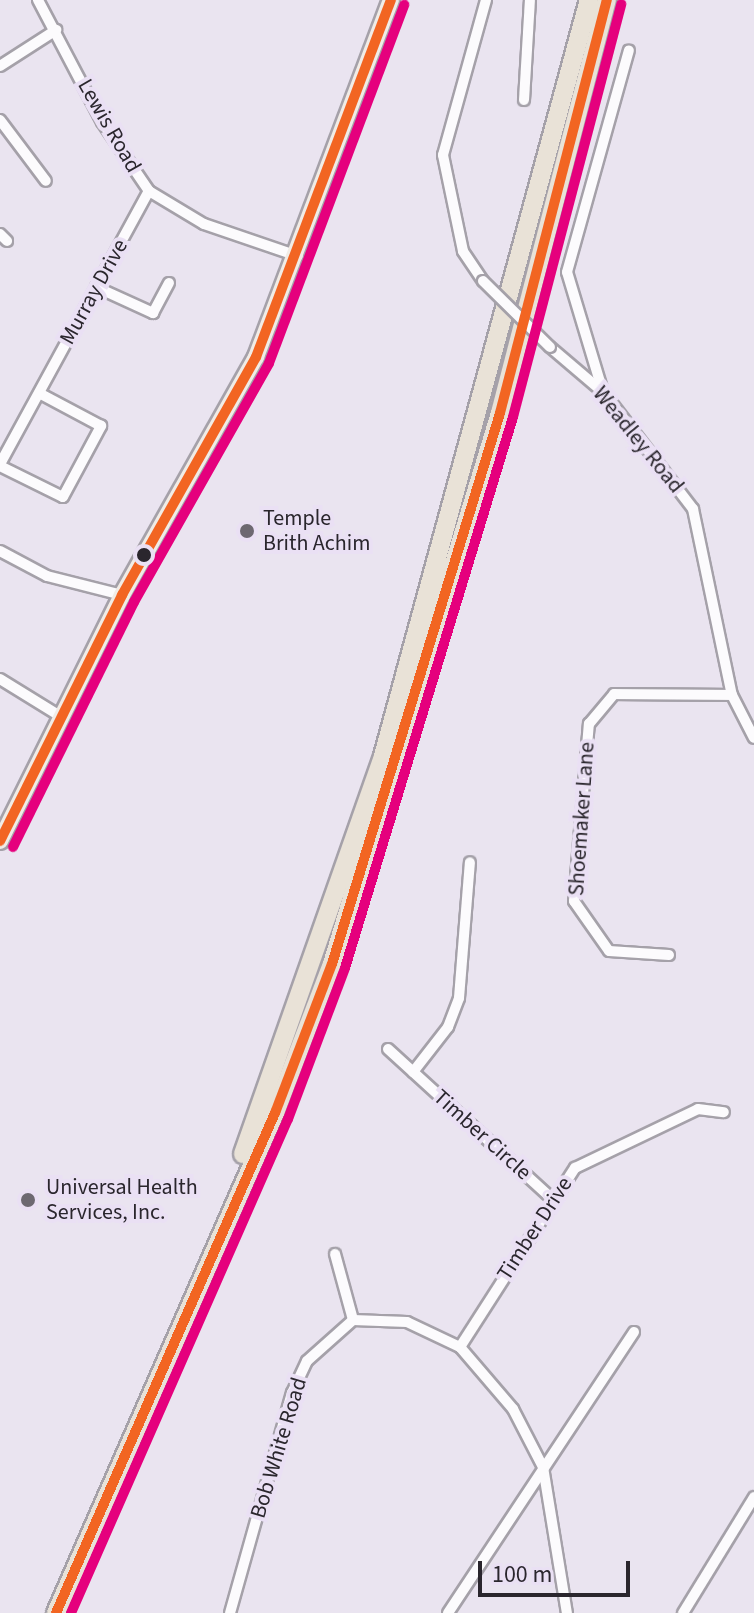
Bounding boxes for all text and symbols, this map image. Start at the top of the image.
street label: Lewis Road [72,75,146,177]
street label: Murray Drive [54,235,134,349]
street label: Weadley Road [587,381,689,499]
place label: Temple Brith Achim [263,505,370,556]
marker: Temple Brith Achim [238,522,256,540]
unlabelled marker [136,547,152,563]
street label: Shoemaker Lane [563,741,601,897]
street label: Timber Circle [428,1084,536,1186]
street label: Timber Drive [492,1172,578,1286]
place label: Universal Health Services, Inc. [46,1174,198,1226]
marker: Universal Health Services, Inc. [17,1189,39,1211]
street label: Bob White Road [245,1374,313,1522]
scale bar [482,1545,634,1595]
text: 100 m [492,1557,552,1592]

